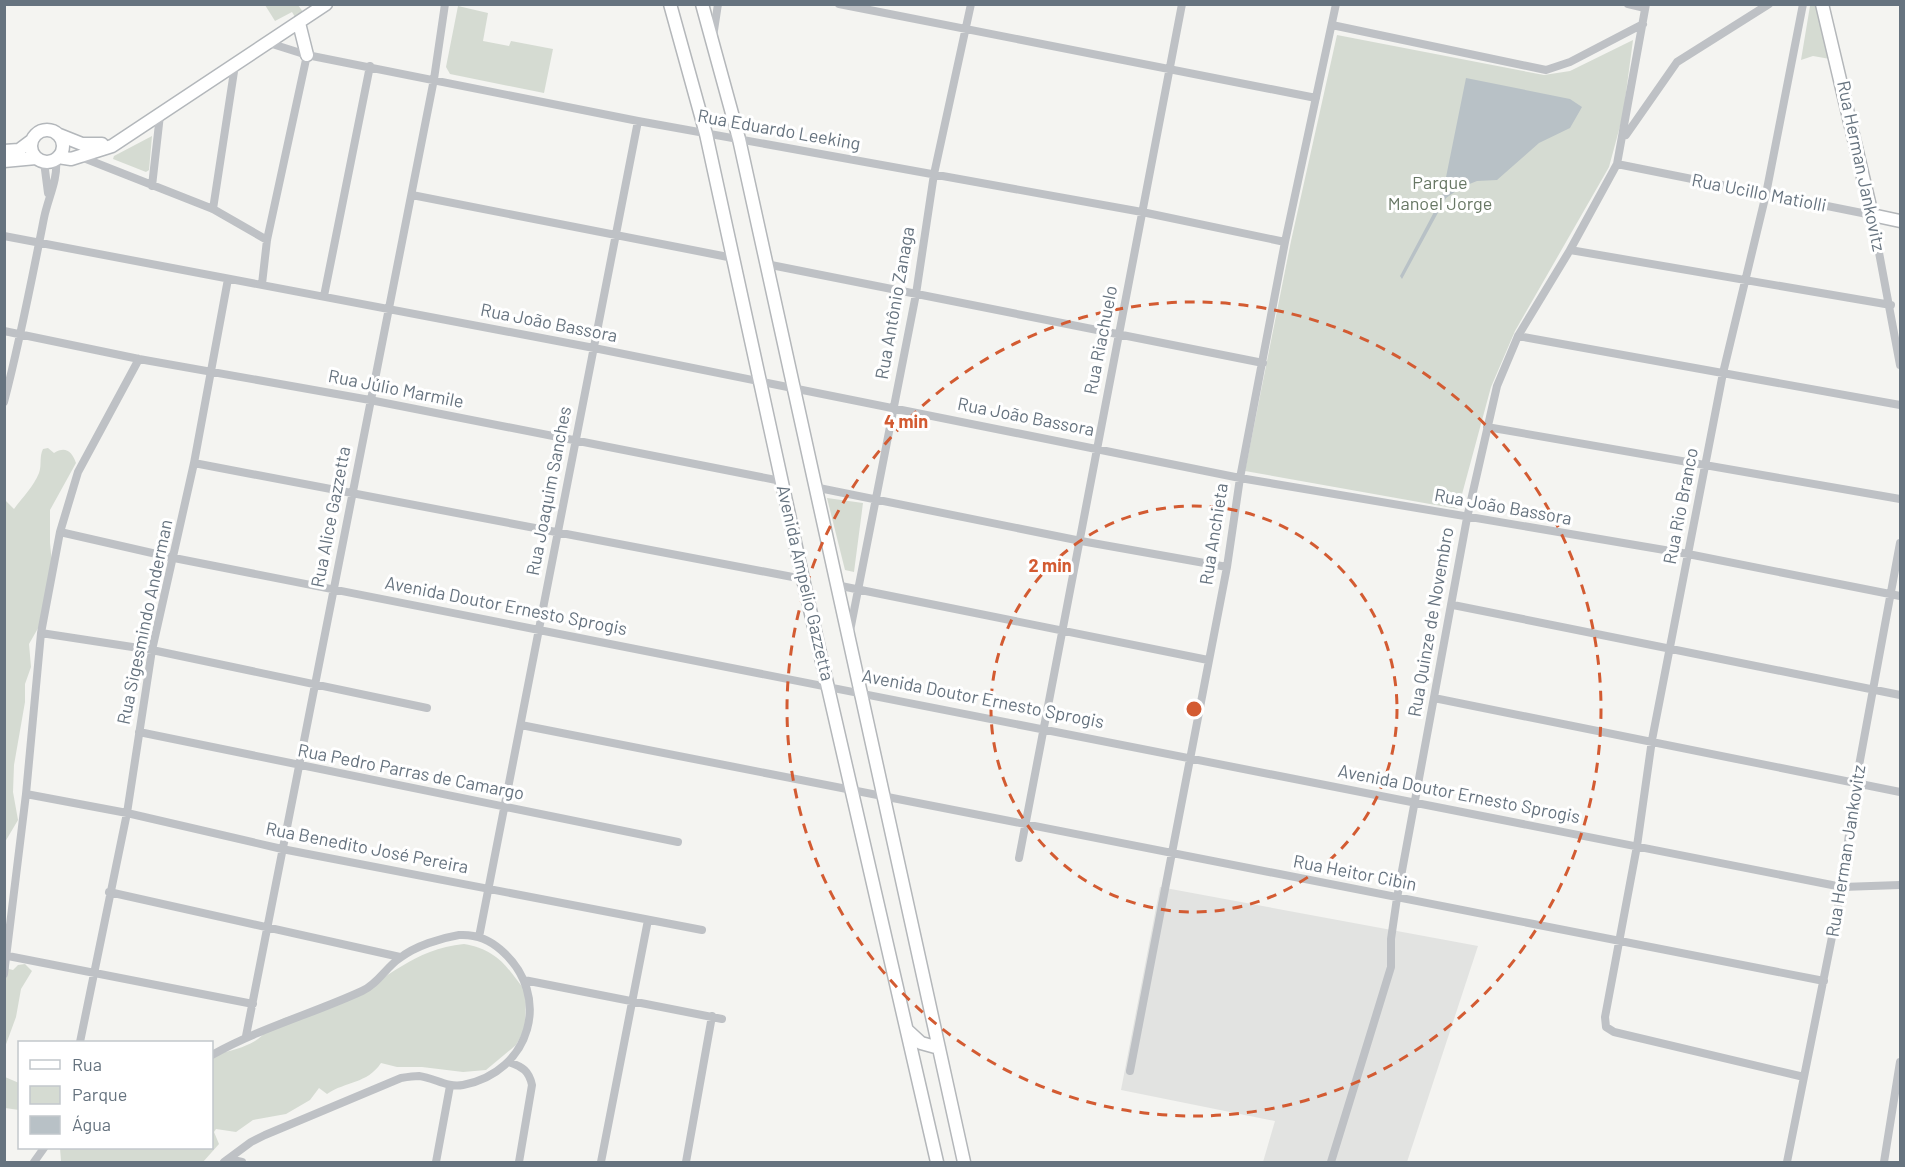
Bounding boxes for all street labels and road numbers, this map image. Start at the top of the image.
street label: Rua Herman Jankovitz [1833,78,1891,253]
street label: Rua Eduardo Leeking [696,104,862,154]
street label: Rua Ucillo Matiolli [1690,168,1828,216]
street label: Rua Antônio Zanaga [870,225,918,381]
street label: Rua Riachuelo [1079,283,1121,396]
street label: Rua João Bassora [479,298,620,346]
street label: Rua Júlio Marmile [327,364,466,412]
street label: Rua João Bassora [956,392,1097,440]
street label: Rua Joaquim Sanches [521,404,575,577]
street label: Rua Alice Gazzetta [306,444,355,589]
street label: Rua Rio Branco [1658,446,1702,566]
street label: Rua Anchieta [1194,481,1232,586]
street label: Avenida Ampelio Gazzetta [773,483,839,683]
street label: Rua João Bassora [1433,483,1574,529]
street label: Rua Sigesmindo Anderman [112,517,176,726]
street label: Rua Quinze de Novembro [1402,525,1458,718]
street label: Avenida Doutor Ernesto Sprogis [383,571,629,639]
street label: Avenida Doutor Ernesto Sprogis [860,664,1106,732]
street label: Rua Pedro Parras de Camargo [296,738,526,804]
street label: Avenida Doutor Ernesto Sprogis [1336,759,1582,827]
street label: Rua Herman Jankovitz [1821,763,1869,938]
street label: Rua Benedito José Pereira [264,817,470,877]
street label: Rua Heitor Cibin [1292,849,1419,895]

